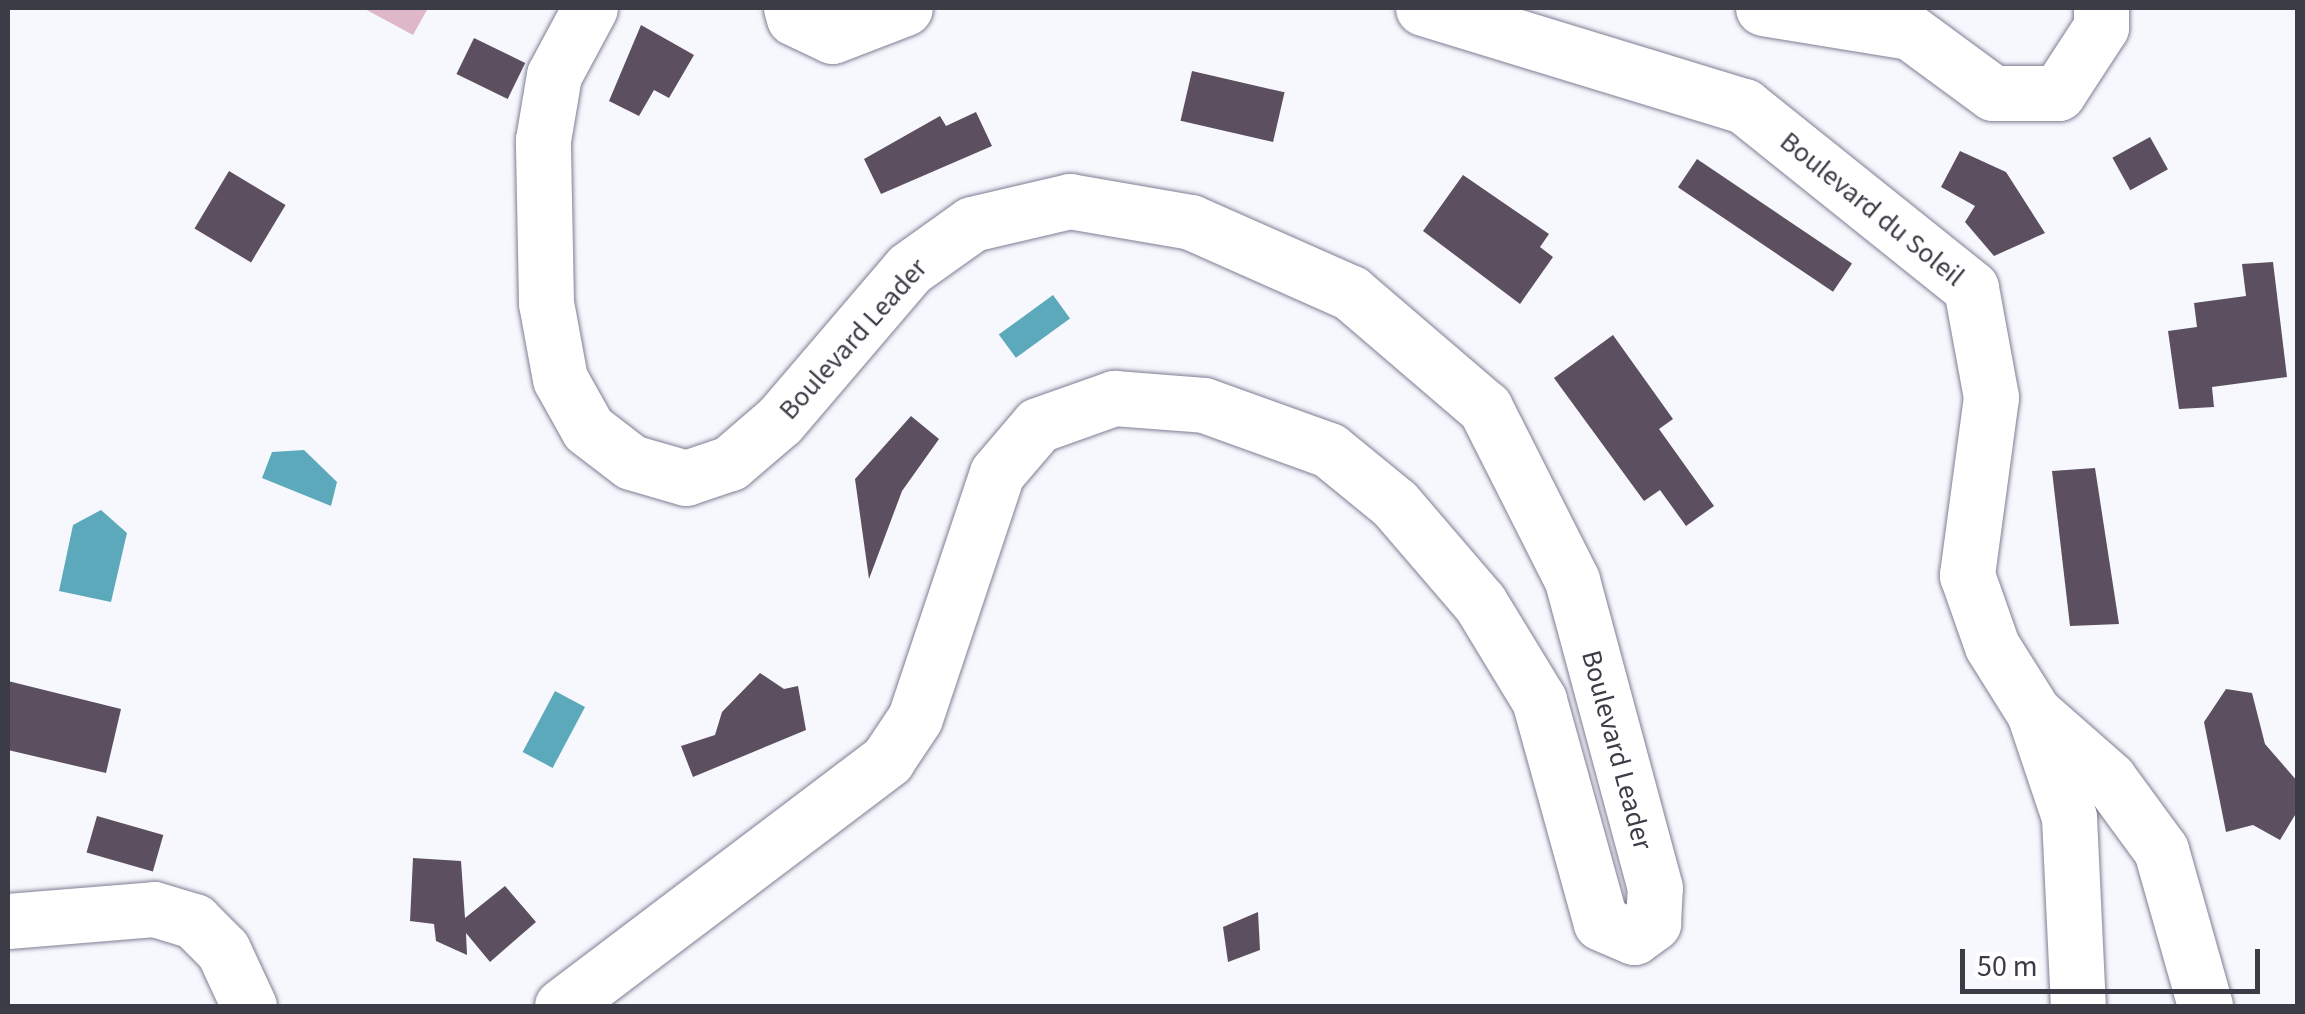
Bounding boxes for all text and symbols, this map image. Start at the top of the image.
street label: Boulevard du Soleil [1773,125,1971,293]
street label: Boulevard Leader [772,251,934,427]
street label: Boulevard Leader [1574,647,1660,853]
scale bar [1965,929,2265,991]
text: 50 m [1977,945,2038,988]

